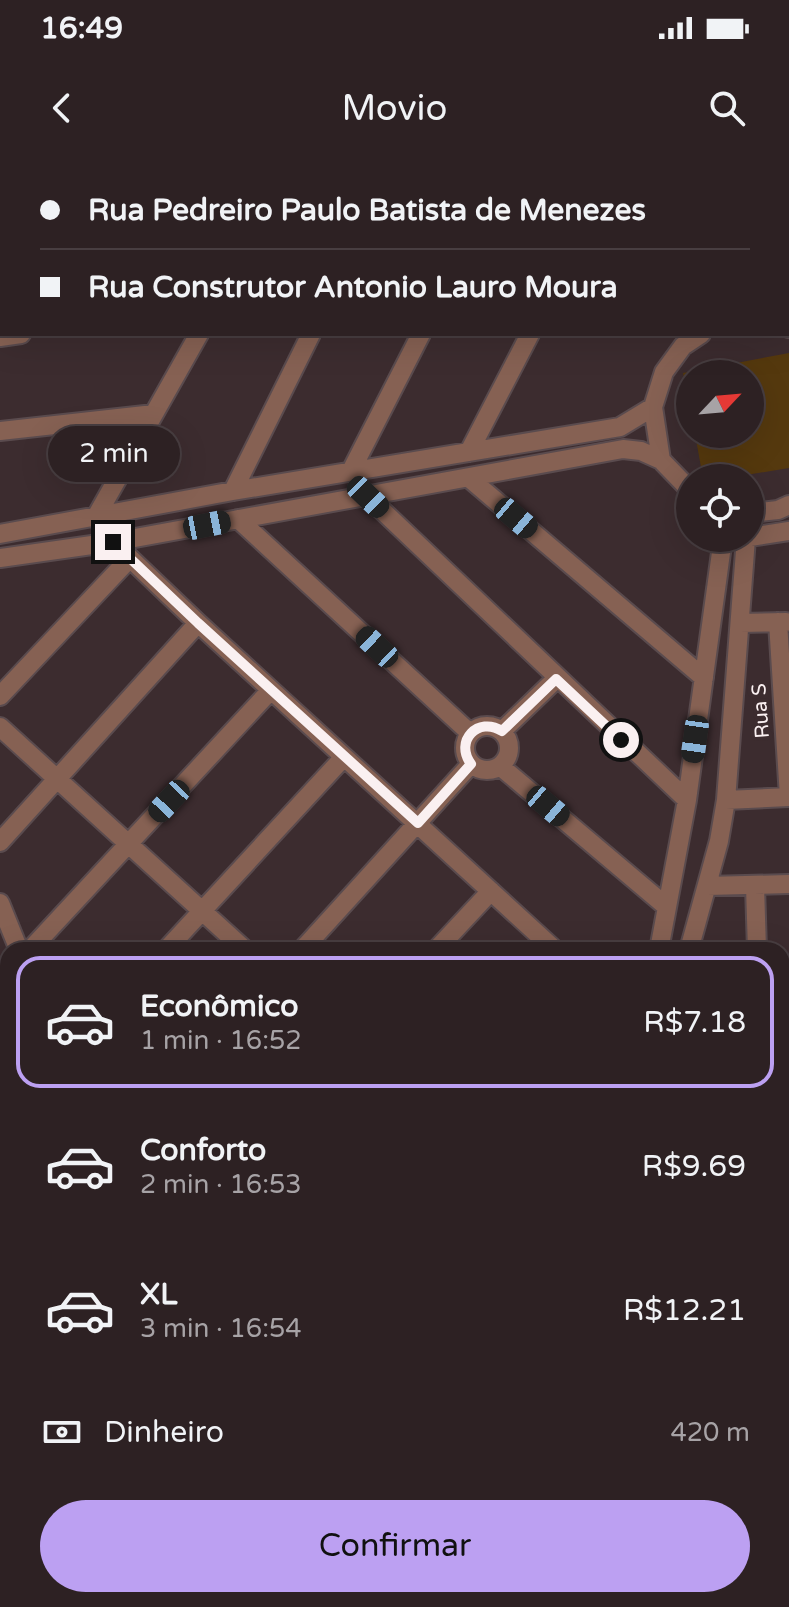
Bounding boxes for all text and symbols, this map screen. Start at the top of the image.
text: 16:49 [40,10,123,47]
icon: back [40,86,84,130]
icon: search [705,86,749,130]
text: Movio [342,87,447,130]
text: Rua Pedreiro Paulo Batista de Menezes [88,192,646,229]
text: Rua Construtor Antonio Lauro Moura [88,269,618,306]
north arrow [676,360,764,448]
map controls [676,360,764,552]
callout: 2 min [47,426,179,482]
text: 2 min [79,438,149,469]
button: locate [676,464,764,552]
car [342,472,394,522]
car [490,493,542,543]
car [181,509,233,541]
route end [95,524,131,560]
car [351,622,403,672]
street label: Rua S [747,683,775,739]
car [680,714,710,764]
route start [603,722,639,758]
car [144,775,194,827]
car [522,781,574,831]
icon: car [44,986,116,1058]
text: Econômico [140,988,298,1025]
text: R$7.18 [643,1004,746,1041]
text: 1 min · 16:52 [140,1025,302,1056]
icon: car [44,1130,116,1202]
text: Conforto [140,1132,266,1169]
text: R$9.69 [642,1148,746,1185]
text: 2 min · 16:53 [140,1169,302,1200]
icon: car [44,1274,116,1346]
text: XL [140,1276,177,1313]
text: R$12.21 [623,1292,746,1329]
text: 3 min · 16:54 [140,1313,302,1344]
icon: cash [40,1410,84,1454]
text: Dinheiro [104,1414,224,1451]
text: 420 m [670,1417,750,1448]
button: Confirmar [40,1500,750,1592]

